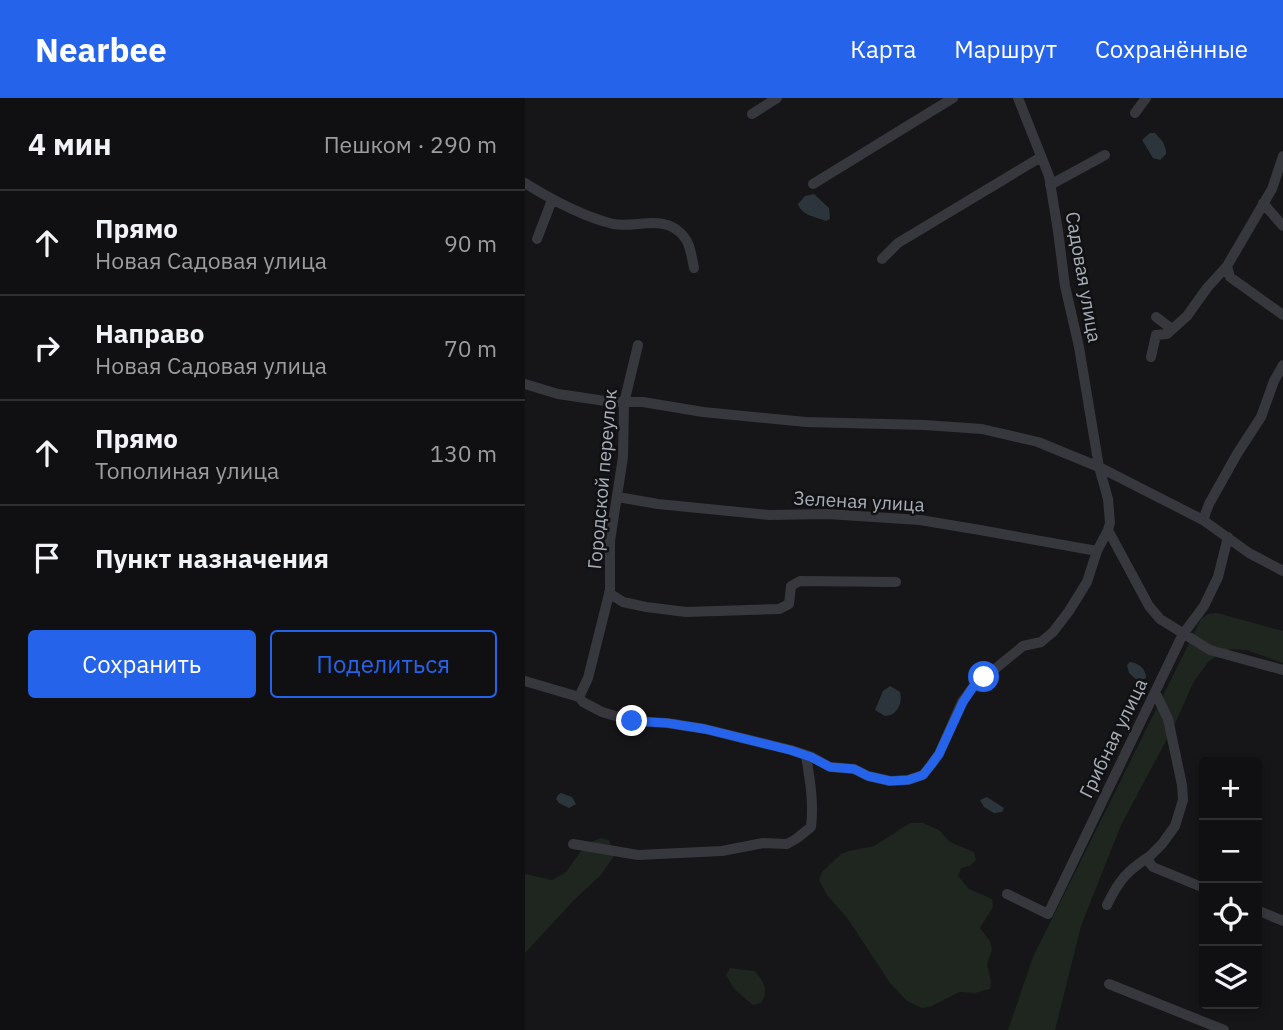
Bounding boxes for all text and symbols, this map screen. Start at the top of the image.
text: Nearbee [35,28,167,71]
text: Карта [850,33,916,65]
text: Маршрут [954,33,1057,65]
text: Сохранённые [1095,33,1248,65]
text: 4 мин [28,124,112,163]
text: Пешком · 290 m [324,129,497,159]
street label: Садовая улица [1061,210,1107,344]
text: Прямо [95,211,178,245]
icon: ahead [28,224,66,262]
text: 90 m [444,228,497,258]
text: Новая Садовая улица [95,245,327,275]
text: Направо [95,316,204,350]
icon: right [28,329,66,367]
text: 70 m [444,333,497,363]
text: Новая Садовая улица [95,350,327,380]
street label: Городской переулок [582,388,622,570]
text: Прямо [95,421,178,455]
icon: ahead [28,434,66,472]
text: 130 m [430,438,497,468]
text: Тополиная улица [95,455,279,485]
street label: Зеленая улица [793,486,925,516]
icon: arrive [28,539,66,577]
text: Пункт назначения [95,541,329,575]
button: Сохранить [28,630,256,698]
button: Поделиться [270,630,497,698]
route start [968,661,999,692]
street label: Грибная улица [1074,674,1152,802]
route end [616,705,647,736]
map controls [1199,757,1262,1009]
button: + [1199,757,1262,820]
button: − [1199,820,1262,883]
button: locate [1199,883,1262,946]
button: layers [1199,946,1262,1009]

